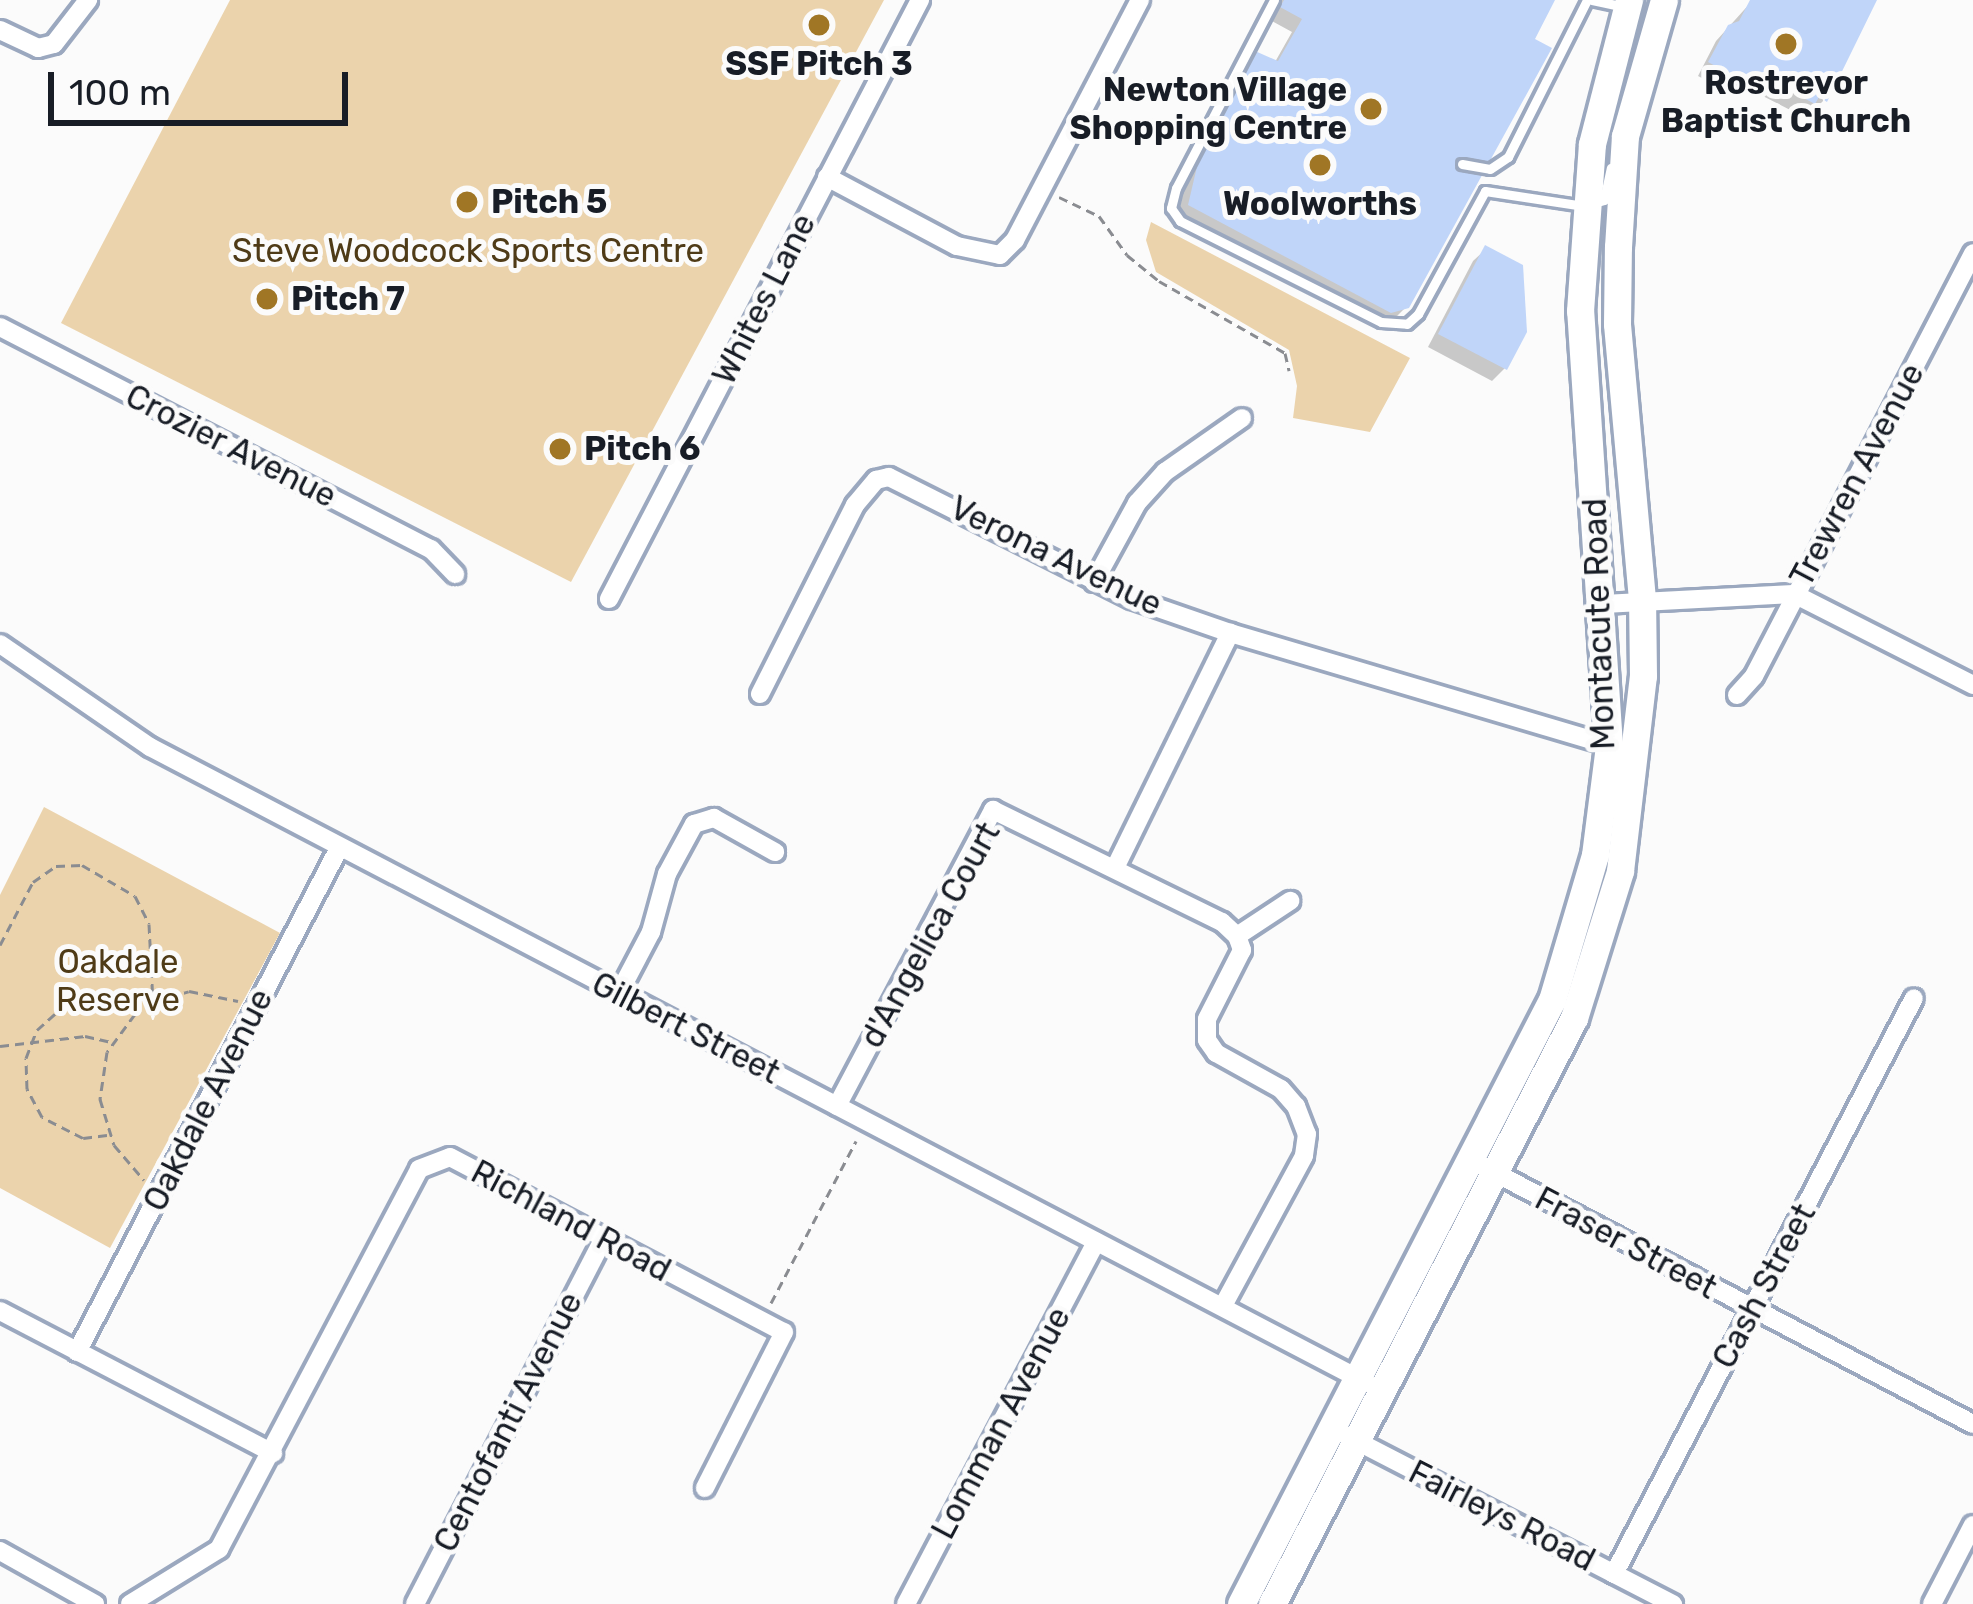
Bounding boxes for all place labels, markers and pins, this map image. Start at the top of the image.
marker: SSF Pitch 3 [806,12,832,38]
marker: Rostrevor Baptist Church [1773,31,1799,57]
place label: SSF Pitch 3 [725,44,913,84]
place label: Rostrevor Baptist Church [1661,63,1911,141]
place label: Newton Village Shopping Centre [1070,70,1347,148]
marker: Newton Village Shopping Centre [1358,96,1384,122]
marker: Woolworths [1307,152,1333,178]
place label: Pitch 5 [491,182,607,222]
place label: Woolworths [1223,184,1417,224]
marker: Pitch 5 [454,189,480,215]
place label: Pitch 7 [291,279,405,319]
marker: Pitch 7 [254,286,280,312]
place label: Pitch 6 [584,429,701,469]
marker: Pitch 6 [547,436,573,462]

